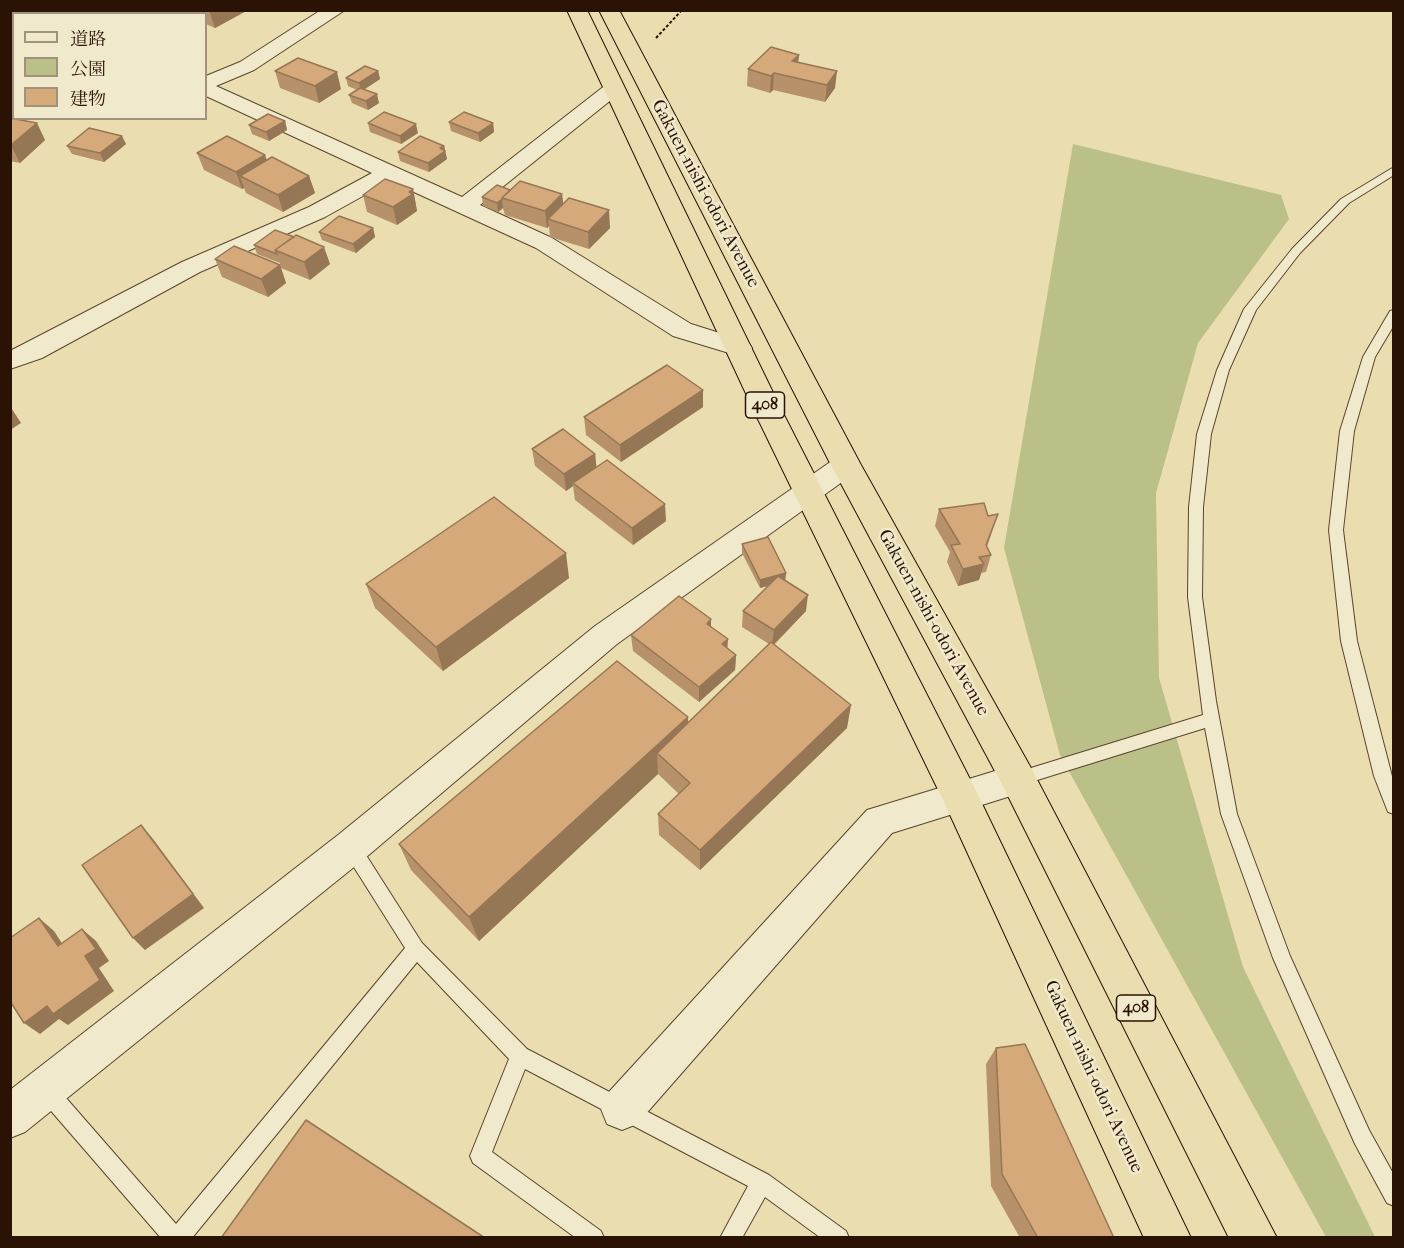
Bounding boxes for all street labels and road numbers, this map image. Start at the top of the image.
street label: Gakuen-nishi-odori Avenue [646,96,764,292]
road number: 408 [746,392,784,418]
street label: Gakuen-nishi-odori Avenue [873,526,993,720]
street label: Gakuen-nishi-odori Avenue [1039,977,1147,1177]
road number: 408 [1116,995,1156,1021]

